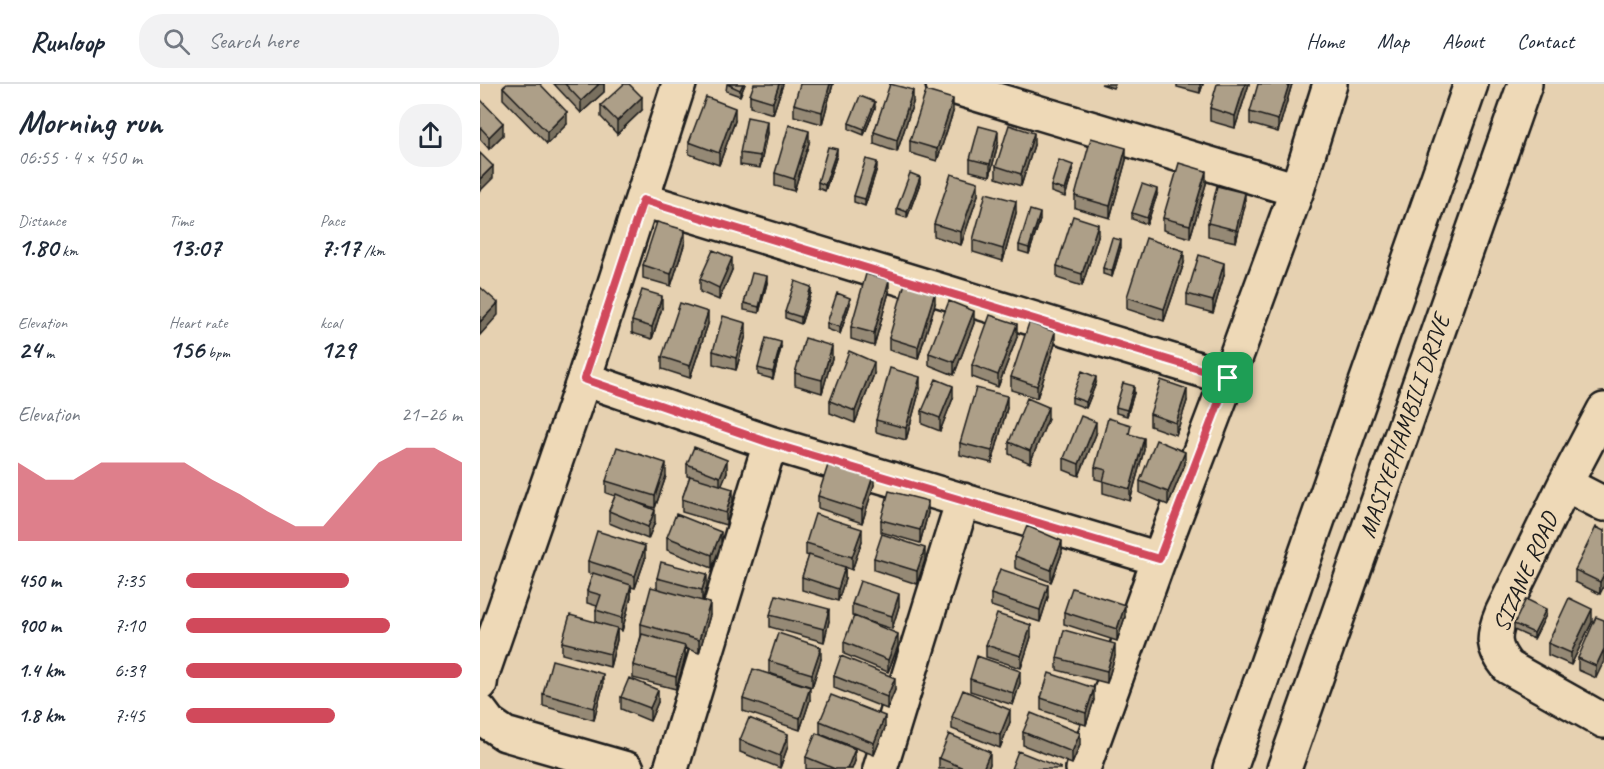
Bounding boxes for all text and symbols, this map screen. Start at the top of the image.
search box [139,14,559,68]
text: Runloop [30,24,103,59]
icon: search [160,25,193,58]
text: Search here [208,27,298,55]
text: Home [1306,28,1344,54]
text: Map [1377,28,1409,54]
text: About [1442,28,1484,54]
text: Contact [1517,28,1574,54]
text: Morning run [18,101,162,143]
button: share [399,104,462,167]
text: 06:55 · 4 × 450 m [18,145,142,170]
text: Distance [18,211,66,231]
text: Time [169,211,193,231]
text: Pace [320,211,345,231]
text: 1.80 [18,231,58,264]
text: 13:07 [169,231,221,264]
text: 7:17 [320,231,360,264]
text: km [58,241,78,261]
text: /km [360,241,385,261]
street label: MASIYEPHAMBILI DRIVE [1352,308,1457,542]
text: Elevation [18,313,67,333]
text: Heart rate [169,313,227,333]
text: kcal [320,313,341,333]
text: 24 [18,333,41,366]
text: 156 [169,333,204,366]
text: 129 [320,333,355,366]
text: m [41,343,54,363]
text: bpm [204,343,230,363]
pin [1202,352,1253,403]
icon: arrive [1211,361,1244,394]
text: Elevation [18,402,80,427]
text: 21–26 m [401,402,462,427]
street label: SIZANE ROAD [1485,506,1565,636]
text: 450 m [18,568,61,593]
text: 7:35 [114,568,145,593]
text: 900 m [18,613,61,638]
text: 7:10 [114,613,145,638]
text: 1.4 km [18,658,65,683]
text: 6:39 [114,658,145,683]
text: 1.8 km [18,703,65,728]
text: 7:45 [114,703,145,728]

